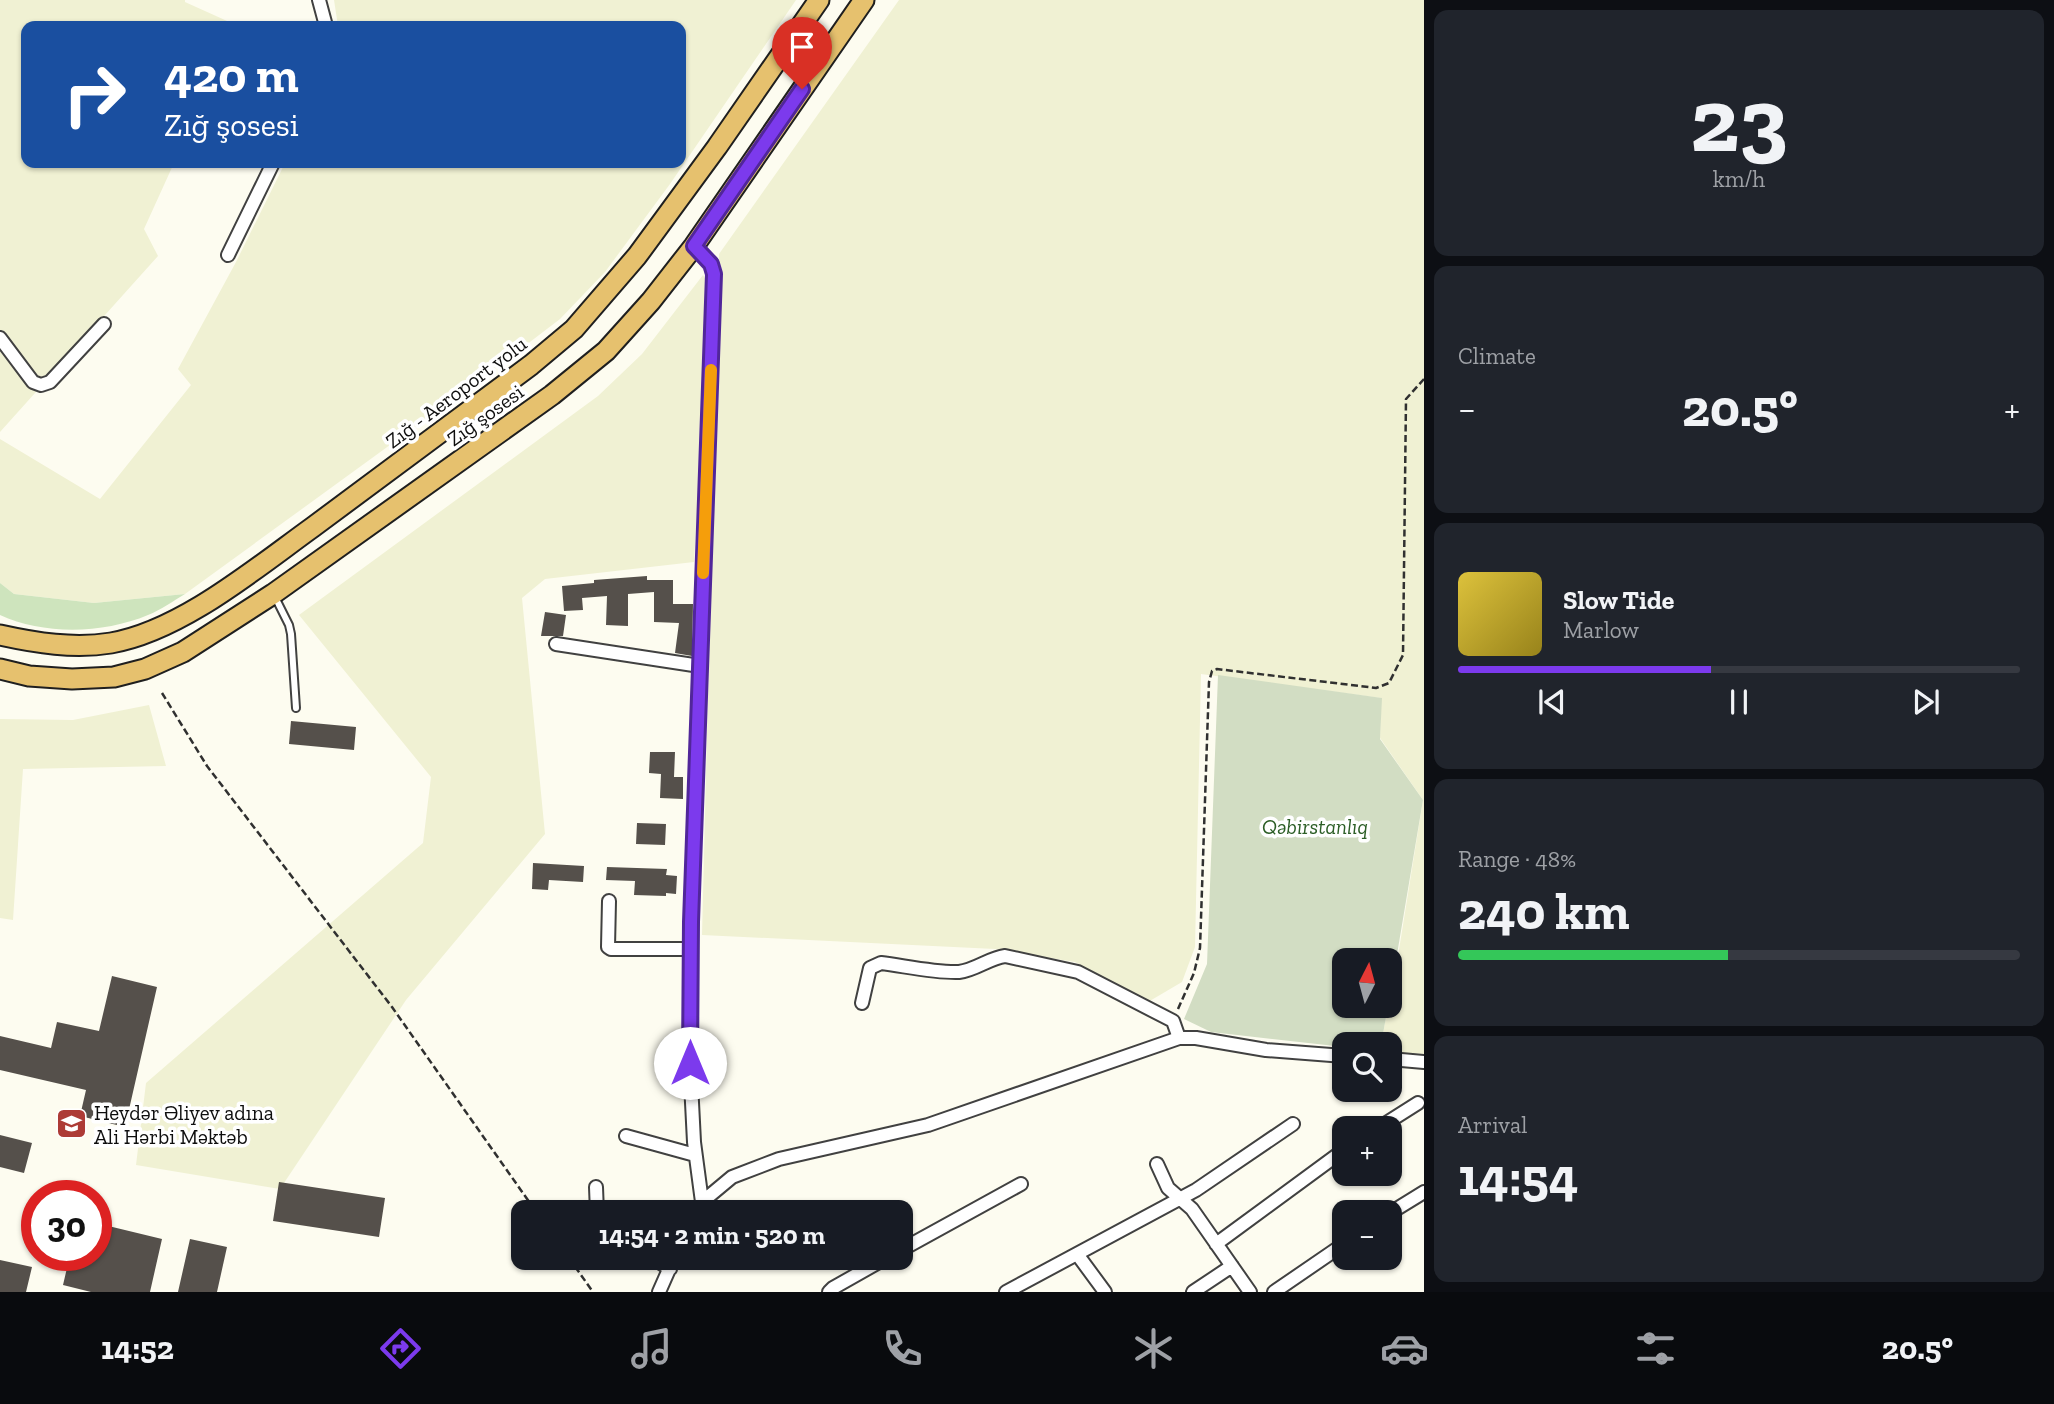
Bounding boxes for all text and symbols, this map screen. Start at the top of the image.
pin [772,17,832,89]
icon: arrive [783,28,821,66]
text: 420 m [164,46,299,105]
icon: right [49,49,140,140]
text: 23 [1690,65,1788,174]
text: Zığ şosesi [164,106,299,144]
text: km/h [1713,165,1765,193]
street label: Zığ - Aeroport yolu [380,331,532,453]
text: Climate [1458,342,1536,370]
text: 20.5° [1682,377,1798,439]
street label: Zığ şosesi [442,379,528,451]
text: − [1458,386,1476,432]
text: + [2004,386,2020,432]
text: Slow Tide [1563,584,1674,616]
text: Marlow [1563,616,1639,644]
icon: previous [1533,683,1571,721]
icon: pause [1720,683,1758,721]
icon: next [1907,683,1945,721]
park label: Qəbirstanlıq [1262,814,1368,839]
text: Range · 48% [1458,845,1576,873]
text: 240 km [1458,880,1630,942]
north arrow [1332,948,1402,1018]
map controls [1332,948,1402,1270]
position arrow [653,1026,727,1100]
button: search [1332,1032,1402,1102]
place label: Heydər Əliyev adına Ali Hərbi Məktəb [94,1100,274,1149]
school or university icon: Heydər Əliyev adına Ali Hərbi Məktəb [54,1107,88,1141]
text: Arrival [1458,1111,1527,1139]
button: + [1332,1116,1402,1186]
text: 14:54 [1458,1146,1578,1208]
speed limit sign: 30 [21,1180,112,1271]
button: − [1332,1200,1402,1270]
text: 14:54 · 2 min · 520 m [599,1219,825,1251]
icon: directions [376,1324,425,1373]
icon: music [627,1324,676,1373]
icon: phone [878,1324,927,1373]
icon: climate [1129,1324,1178,1373]
icon: car [1380,1324,1429,1373]
icon: filters [1631,1324,1680,1373]
text: 14:52 [101,1329,174,1367]
text: 20.5° [1882,1329,1953,1367]

